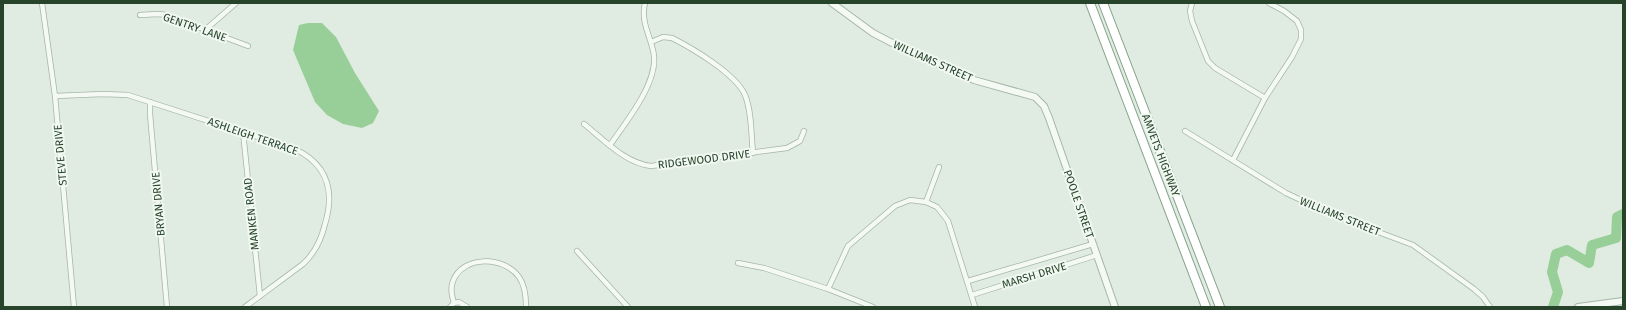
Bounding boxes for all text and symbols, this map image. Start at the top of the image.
street label: GENTRY LANE [161,10,229,44]
street label: WILLIAMS STREET [891,38,975,85]
street label: AMVETS HIGHWAY [1139,112,1182,198]
street label: ASHLEIGH TERRACE [206,115,300,158]
street label: STEVE DRIVE [51,124,70,186]
street label: RIDGEWOOD DRIVE [657,147,751,172]
street label: POOLE STREET [1061,168,1096,240]
street label: BRYAN DRIVE [149,171,168,237]
street label: MANKEN ROAD [241,177,262,251]
street label: WILLIAMS STREET [1298,194,1382,239]
street label: MARSH DRIVE [1000,259,1068,291]

